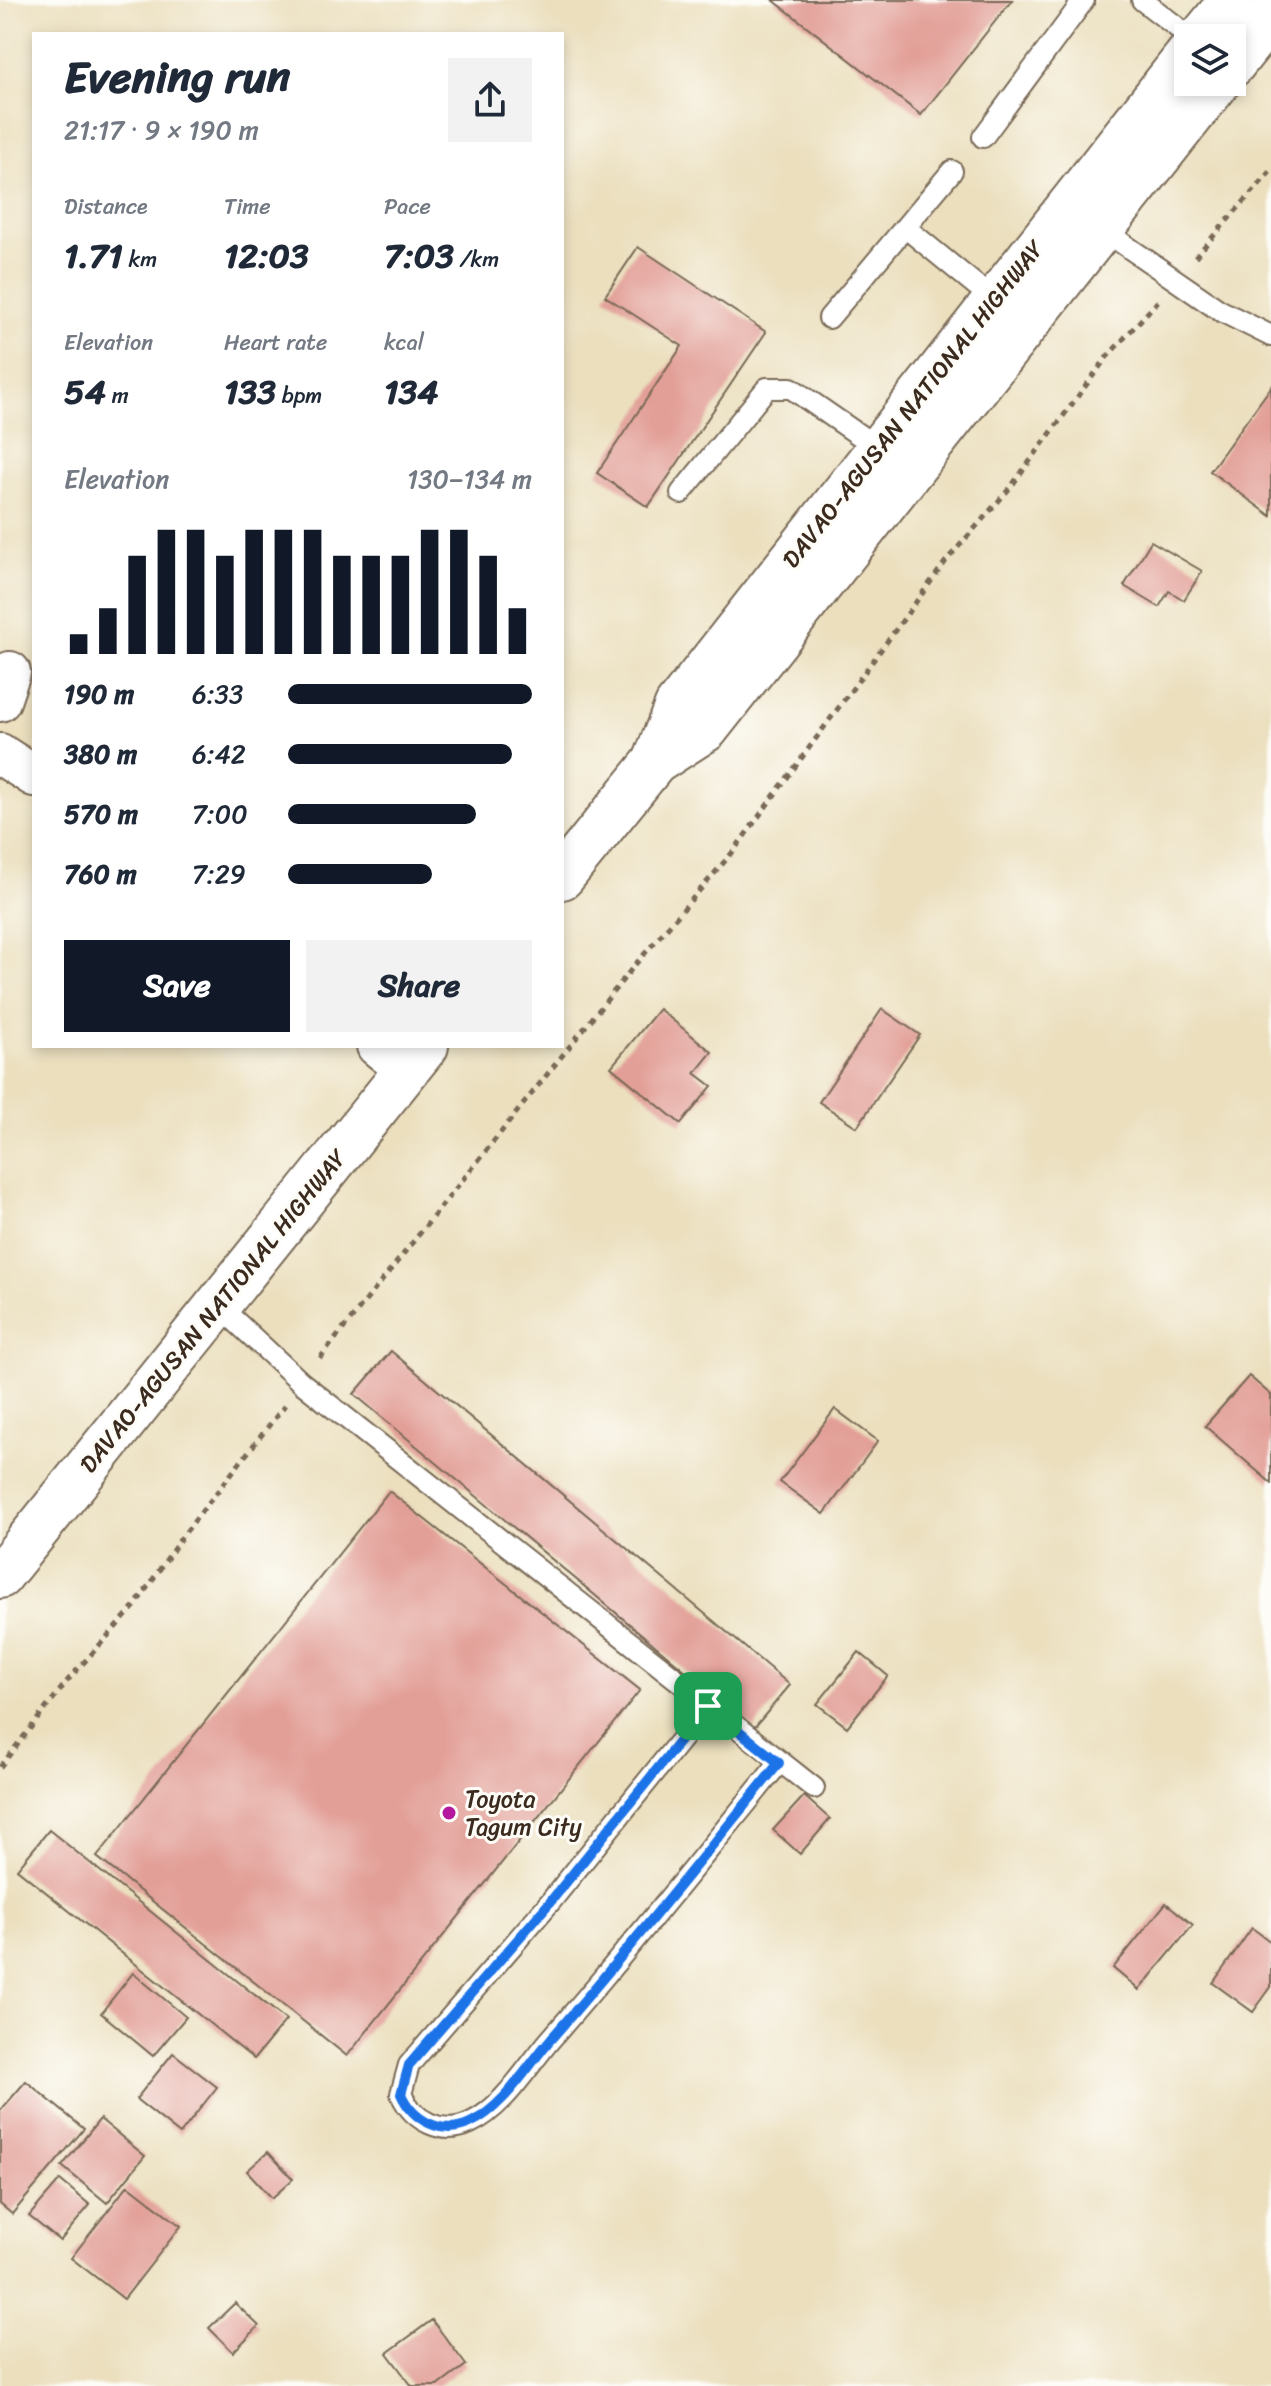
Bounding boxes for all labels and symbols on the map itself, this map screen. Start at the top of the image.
street label: DAVAO-AGUSAN NATIONAL HIGHWAY [771,230,1055,577]
street label: DAVAO-AGUSAN NATIONAL HIGHWAY [68,1139,358,1483]
pin [674,1672,742,1740]
place label: Toyota Tagum City [465,1778,582,1848]
marker: Toyota Tagum City [440,1804,458,1822]

